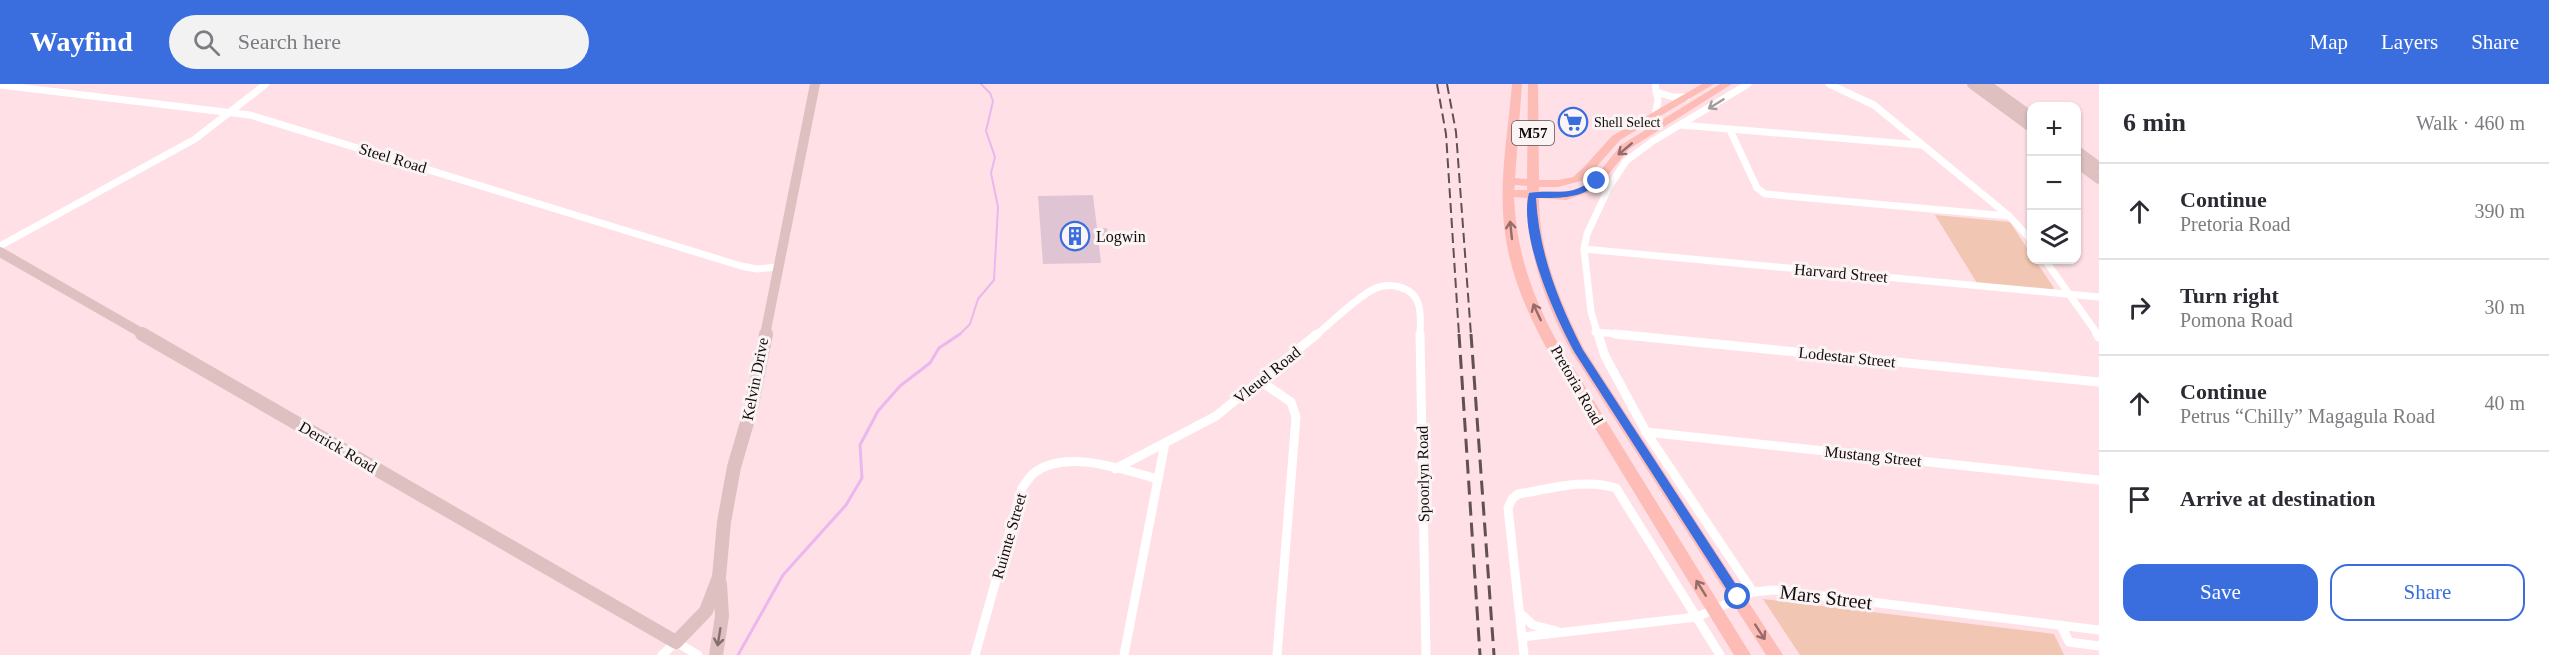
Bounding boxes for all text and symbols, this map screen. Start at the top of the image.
search box [169,15,589,69]
text: Wayfind [30,26,133,57]
icon: search [190,26,223,59]
text: Search here [238,29,341,54]
text: Map [2310,30,2348,54]
text: Layers [2381,30,2438,54]
text: Share [2471,30,2519,54]
one-way arrow [1708,98,1725,110]
map controls [2027,102,2081,264]
button: + [2027,102,2081,156]
supermarket icon: Shell Select [1557,106,1589,138]
text: 6 min [2123,108,2186,137]
text: Walk · 460 m [2416,112,2525,134]
place label: Shell Select [1594,115,1661,130]
road number: M57 [1512,121,1554,145]
street label: Steel Road [357,140,429,176]
one-way arrow [1617,142,1633,155]
button: − [2027,156,2081,210]
route end [1583,167,1609,193]
text: Continue [2180,187,2267,212]
icon: ahead [2123,195,2156,228]
text: 390 m [2474,200,2525,222]
button: layers [2027,210,2081,264]
text: Pretoria Road [2180,213,2291,235]
building icon: Logwin [1059,220,1091,252]
one-way arrow [1505,221,1516,241]
place label: Logwin [1096,228,1146,246]
street label: Harvard Street [1794,260,1889,286]
text: Turn right [2180,283,2279,308]
icon: right [2123,291,2156,324]
text: 30 m [2484,296,2525,318]
one-way arrow [1530,303,1541,321]
text: Pomona Road [2180,309,2293,331]
street label: Kelvin Drive [739,336,771,422]
street label: Pretoria Road [1548,342,1606,428]
street label: Vleuel Road [1230,343,1304,407]
street label: Lodestar Street [1798,343,1897,371]
text: Continue [2180,379,2267,404]
icon: ahead [2123,387,2156,420]
text: 40 m [2484,392,2525,414]
text: Petrus “Chilly” Magagula Road [2180,405,2435,427]
street label: Derrick Road [296,418,380,476]
street label: Spoorlyn Road [1414,426,1433,522]
street label: Mustang Street [1824,442,1923,471]
icon: arrive [2123,483,2156,516]
text: Arrive at destination [2180,486,2376,511]
street label: Ruimte Street [989,491,1030,581]
button: Save [2123,564,2318,621]
button: Share [2330,564,2525,621]
one-way arrow [1695,580,1707,596]
street label: Mars Street [1779,580,1874,614]
route start [1724,583,1750,609]
one-way arrow [1755,623,1767,640]
one-way arrow [714,627,725,646]

